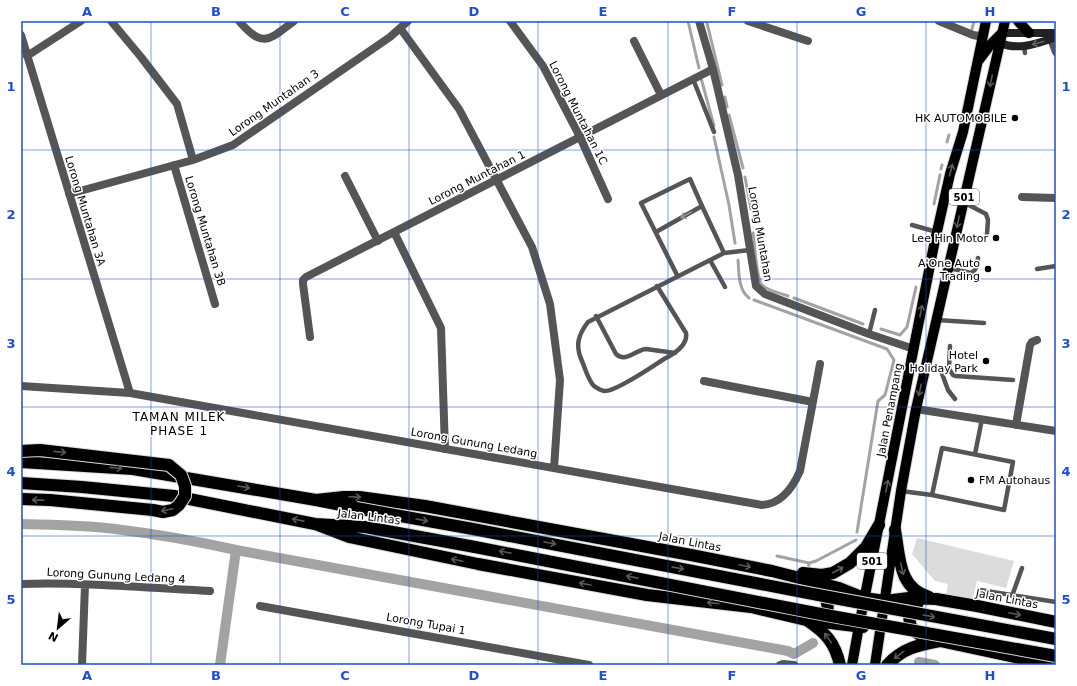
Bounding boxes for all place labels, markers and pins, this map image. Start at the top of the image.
place label: HK AUTOMOBILE [915,112,1007,125]
marker: HK AUTOMOBILE [1010,113,1020,123]
place label: Lee Hin Motor [911,232,988,245]
marker: Lee Hin Motor [991,233,1001,243]
place label: A'One Auto Trading [918,257,980,283]
marker: A'One Auto Trading [983,264,993,274]
place label: Hotel Holiday Park [909,349,979,375]
marker: Hotel Holiday Park [981,356,991,366]
place label: FM Autohaus [979,474,1051,487]
marker: FM Autohaus [966,475,976,485]

